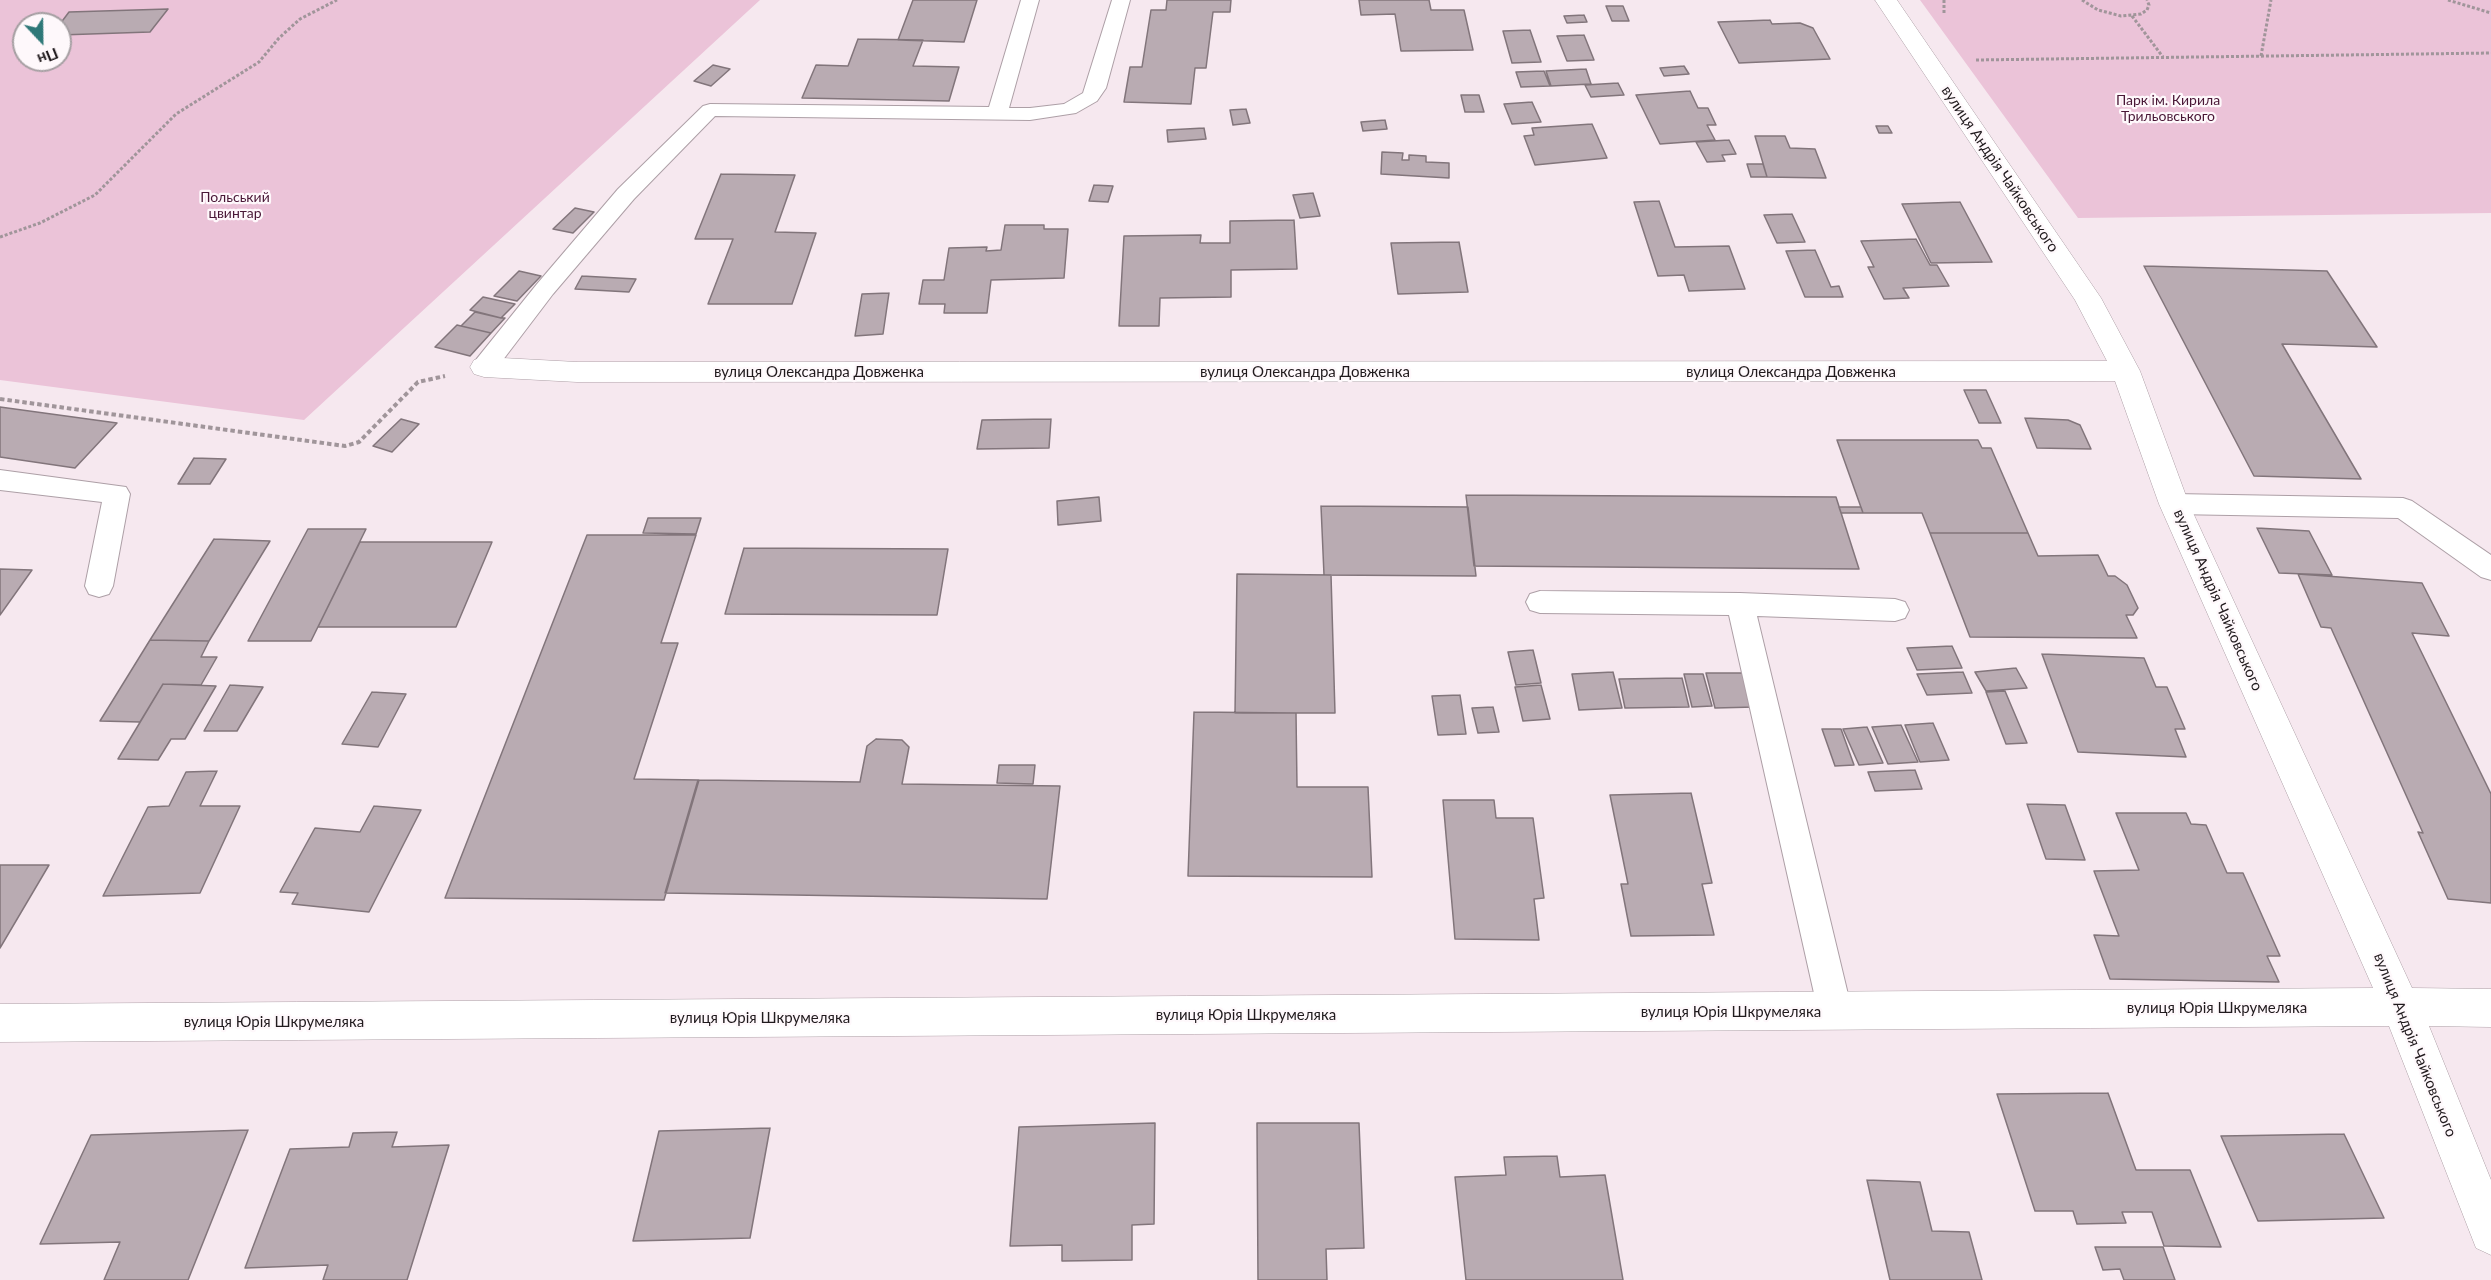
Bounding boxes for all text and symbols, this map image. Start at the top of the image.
north arrow [12,12,72,72]
text: Пн [35,45,61,70]
street label: вулиця Андрія Чайковського [1937,82,2063,256]
park label: Парк ім. Кирила Трильовського [2116,92,2220,124]
park label: Польський цвинтар [200,189,270,222]
street label: вулиця Олександра Довженка [714,363,924,381]
street label: вулиця Олександра Довженка [1200,363,1410,381]
street label: вулиця Олександра Довженка [1686,363,1896,381]
street label: вулиця Андрія Чайковського [2170,506,2266,694]
street label: вулиця Андрія Чайковського [2370,950,2460,1140]
street label: вулиця Юрія Шкрумеляка [2127,999,2307,1017]
street label: вулиця Юрія Шкрумеляка [1641,1003,1821,1021]
street label: вулиця Юрія Шкрумеляка [1156,1006,1336,1024]
street label: вулиця Юрія Шкрумеляка [670,1009,850,1027]
street label: вулиця Юрія Шкрумеляка [184,1013,364,1031]

